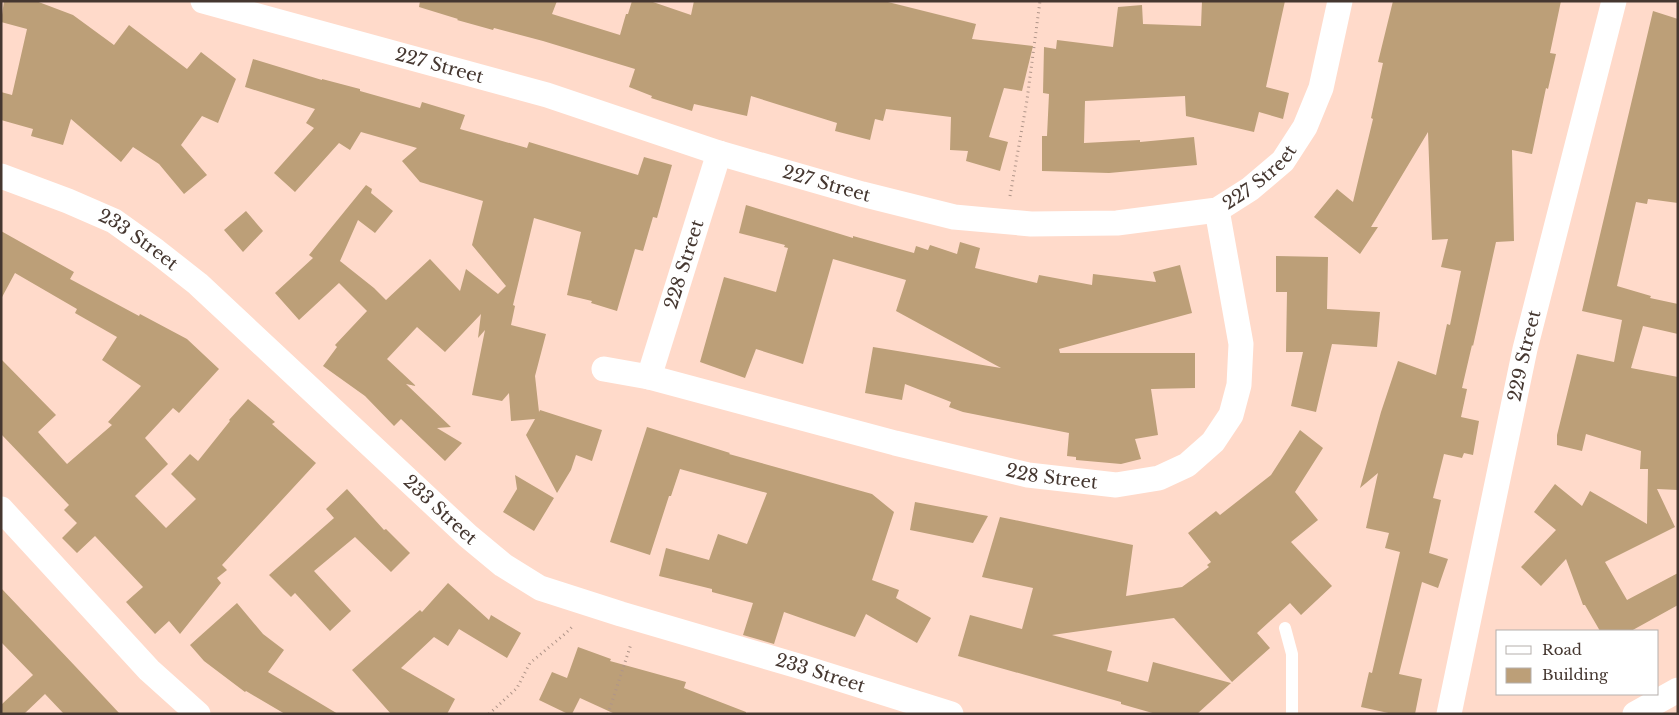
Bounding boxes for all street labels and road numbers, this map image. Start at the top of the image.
street label: 227 Street [393,43,486,88]
street label: 227 Street [1219,141,1302,215]
street label: 227 Street [780,161,873,207]
street label: 233 Street [95,205,183,275]
street label: 228 Street [660,217,709,312]
street label: 229 Street [1503,308,1546,404]
street label: 228 Street [1004,459,1099,494]
street label: 233 Street [399,470,482,550]
street label: 233 Street [773,649,868,697]

